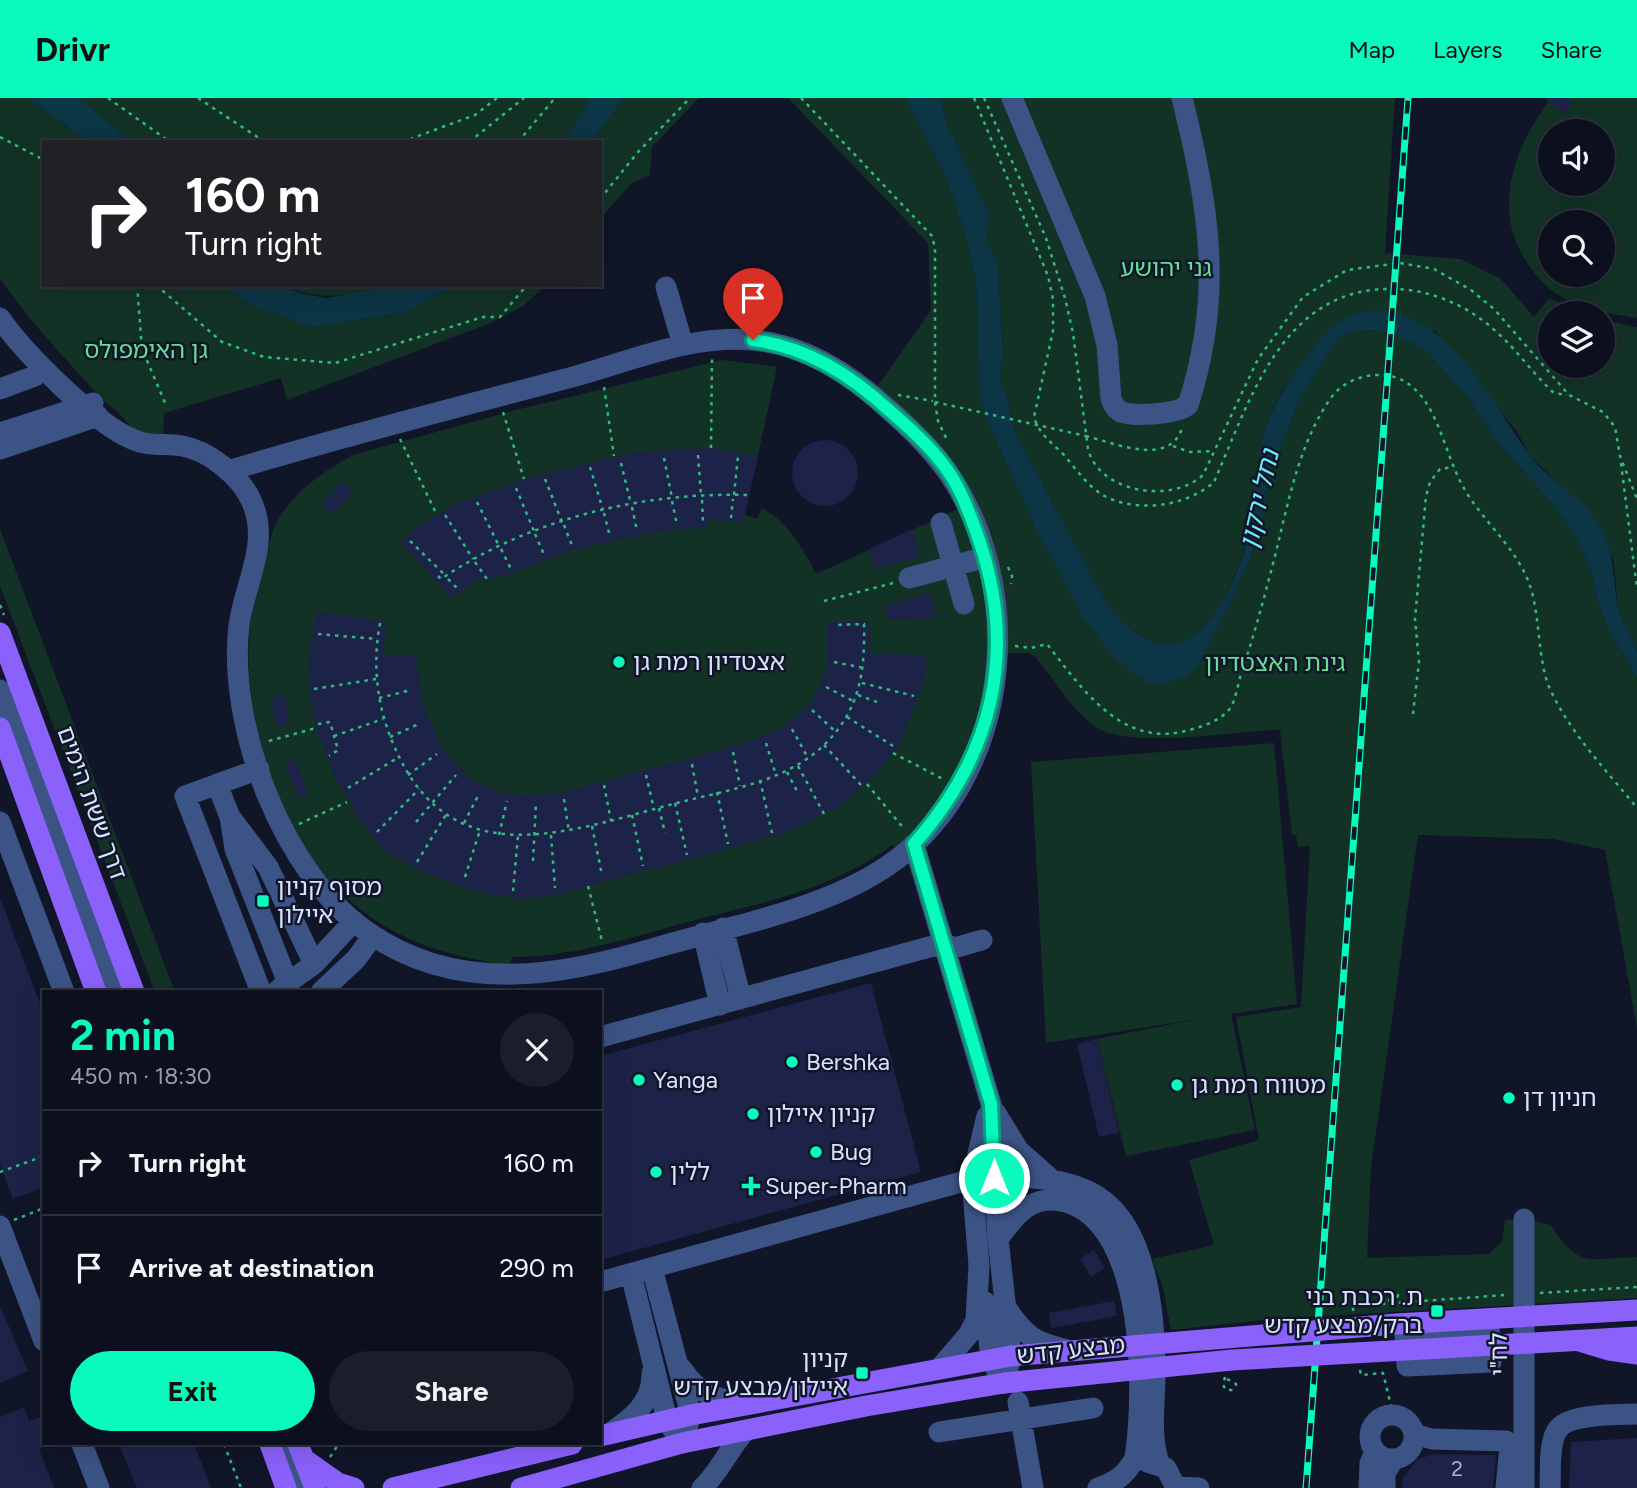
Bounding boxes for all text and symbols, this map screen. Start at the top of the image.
text: Drivr [35,30,110,69]
text: Map [1348,35,1395,64]
text: Layers [1433,35,1502,64]
text: Share [1540,35,1602,64]
map controls [1538,119,1615,378]
button: sound [1538,119,1615,196]
text: 160 m [185,165,320,224]
icon: right [70,168,161,259]
button: search [1538,210,1615,287]
text: Turn right [185,225,323,263]
park label: גני יהושע [1120,253,1212,282]
pin [723,268,783,340]
icon: arrive [734,279,772,317]
button: layers [1538,301,1615,378]
park label: גן האימפולס [84,335,208,364]
water label: נחל ירקון [1232,444,1286,552]
place label: אצטדיון רמת גן [633,647,785,676]
park label: גינת האצטדיון [1205,648,1345,677]
marker: אצטדיון רמת גן [611,654,627,670]
street label: דרך ששת הימים [51,722,134,884]
place label: מסוף קניון איילון [277,872,382,929]
marker: מסוף קניון איילון [255,893,271,909]
text: 2 min [70,1010,176,1061]
button: close [500,1013,574,1087]
place label: Bershka [806,1047,890,1076]
marker: Bershka [784,1054,800,1070]
text: 450 m · 18:30 [70,1062,211,1090]
place label: Yanga [653,1065,718,1094]
place label: מטווח רמת גן [1191,1070,1326,1099]
marker: Yanga [631,1072,647,1088]
marker: מטווח רמת גן [1169,1077,1185,1093]
place label: חניון דן [1523,1083,1597,1112]
marker: חניון דן [1501,1090,1517,1106]
place label: קניון איילון [767,1099,875,1128]
marker: קניון איילון [745,1106,761,1122]
place label: Bug [830,1137,872,1166]
position arrow [957,1141,1031,1215]
icon: right [70,1144,108,1182]
marker: Bug [808,1144,824,1160]
text: Turn right [129,1147,246,1179]
text: 160 m [503,1147,574,1179]
place label: ללין [670,1157,710,1186]
marker: ללין [648,1164,664,1180]
place label: Super-Pharm [765,1171,907,1200]
marker: Super-Pharm [743,1178,759,1194]
icon: arrive [70,1249,108,1287]
text: Arrive at destination [129,1252,374,1284]
text: 290 m [500,1252,574,1284]
place label: ת. רכבת בני ברק/מבצע קדש [1264,1282,1423,1339]
marker: ת. רכבת בני ברק/מבצע קדש [1429,1303,1445,1319]
street label: מבצע קדש [1015,1329,1126,1370]
street label: לח"י [1484,1332,1513,1376]
place label: קניון איילון/מבצע קדש [674,1344,848,1401]
button: Exit [70,1351,315,1431]
button: Share [329,1351,574,1431]
marker: קניון איילון/מבצע קדש [854,1365,870,1381]
house number: 2 [1451,1456,1463,1481]

